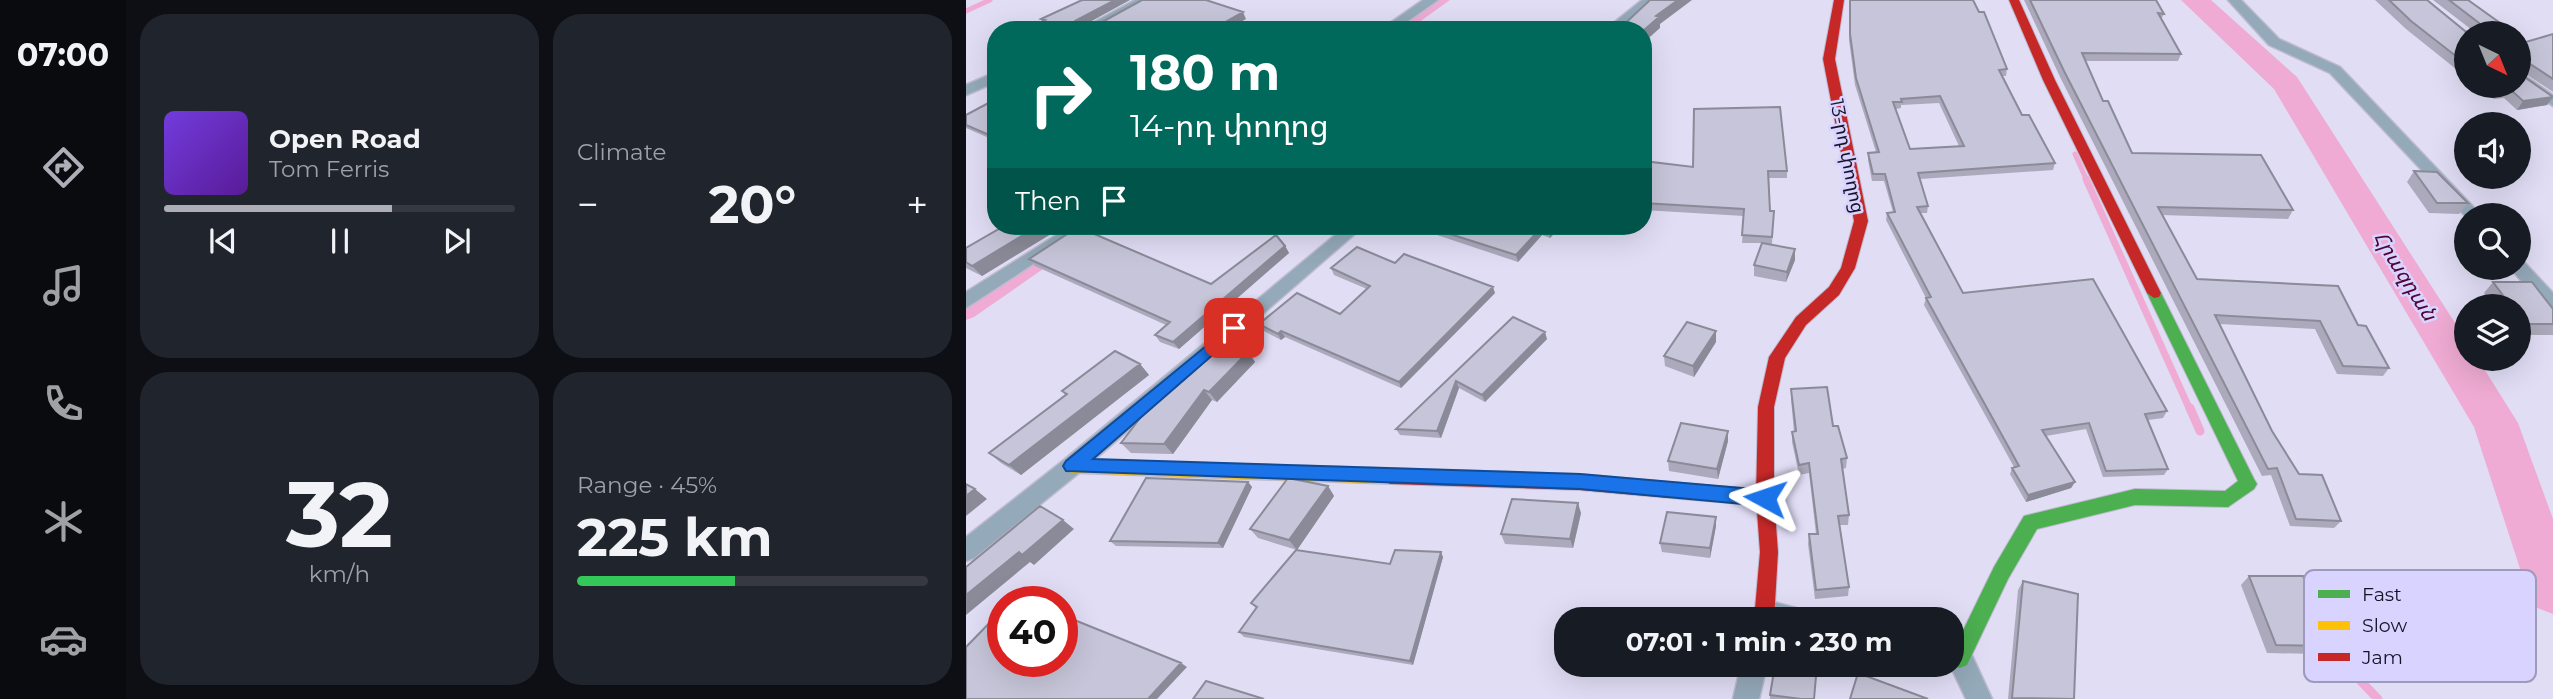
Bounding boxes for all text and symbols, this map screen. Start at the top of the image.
north arrow [2454,21,2530,98]
map controls [2454,21,2531,371]
text: 07:00 [17,35,109,74]
text: 180 m [1130,43,1280,102]
icon: right [1015,49,1106,140]
street label: 13-րդ փողոց [1825,97,1870,215]
text: 14-րդ փողոց [1130,106,1329,145]
button: sound [2454,112,2531,189]
text: Open Road [269,123,421,155]
text: Climate [577,138,666,166]
icon: directions [39,143,88,192]
text: Tom Ferris [269,155,389,183]
text: 20° [709,173,796,236]
text: − [577,181,599,228]
text: + [906,181,928,228]
icon: arrive [1095,182,1133,220]
text: Then [1015,185,1081,217]
button: search [2454,203,2531,280]
icon: previous [204,222,242,260]
icon: pause [321,222,359,260]
icon: next [438,222,476,260]
water label: Հրազդան [2368,226,2443,326]
icon: music [39,261,88,310]
button: layers [2454,294,2531,371]
pin [1204,298,1264,358]
icon: arrive [1215,309,1253,347]
icon: phone [39,379,88,428]
text: 32 [286,459,393,570]
position arrow [1728,461,1802,535]
text: Range · 45% [577,471,717,499]
icon: climate [39,497,88,546]
text: 225 km [577,506,772,569]
text: km/h [309,560,370,588]
legend [2304,570,2536,682]
text: Fast [2362,583,2402,606]
speed limit sign: 40 [987,586,1078,677]
text: Slow [2362,614,2407,637]
icon: car [39,615,88,664]
text: 07:01 · 1 min · 230 m [1626,626,1892,658]
text: Jam [2361,646,2403,669]

